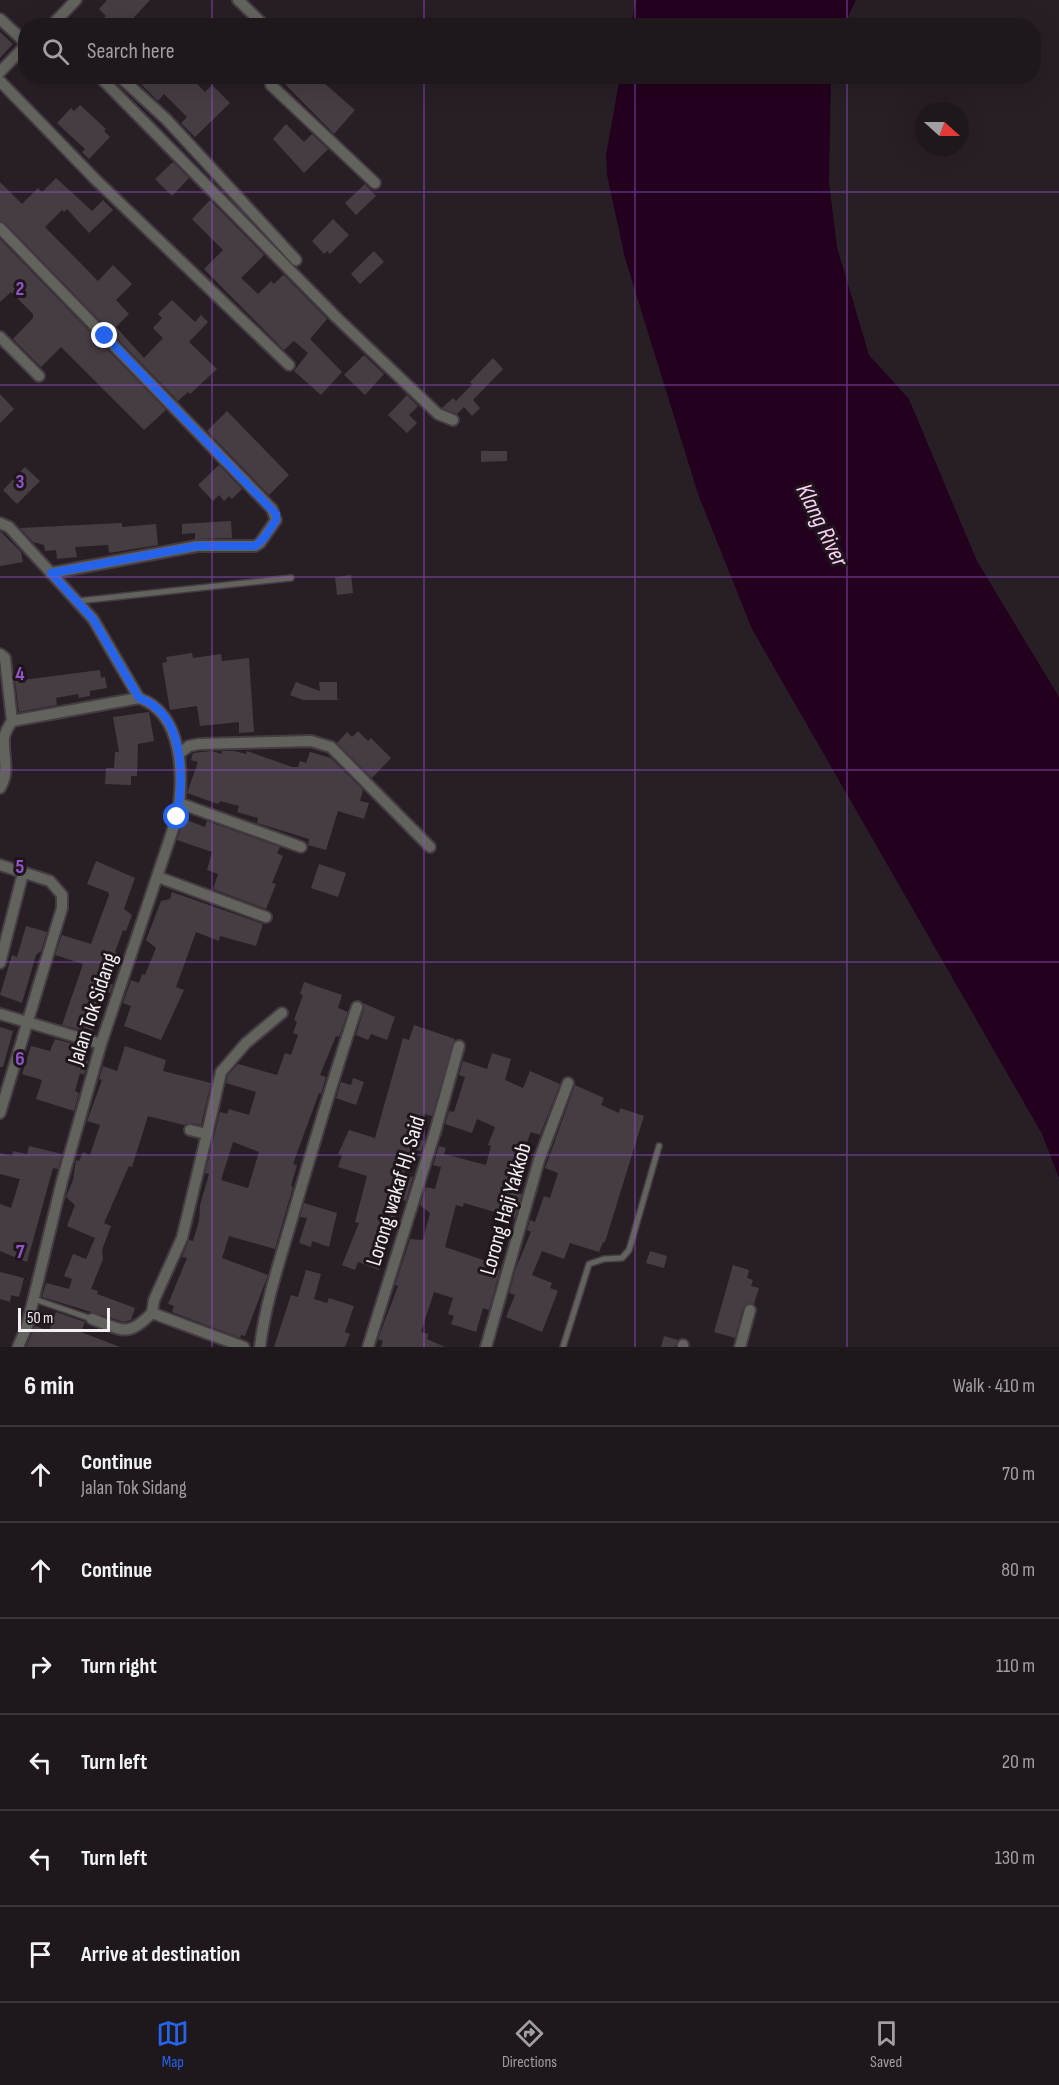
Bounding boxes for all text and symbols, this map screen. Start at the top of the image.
search box [18,18,1041,84]
icon: search [39,35,72,68]
text: Search here [87,38,174,65]
north arrow [915,102,969,156]
text: 2 [16,277,24,301]
route end [91,322,117,348]
text: 3 [16,470,25,494]
water label: Klang River [790,479,855,572]
text: 4 [15,662,25,686]
route start [163,803,189,829]
text: 5 [16,855,25,879]
street label: Jalan Tok Sidang [62,949,124,1069]
text: 6 [15,1047,25,1071]
street label: Lorong wakaf HJ. Said [360,1113,432,1269]
street label: Lorong Haji Yakkob [474,1140,538,1278]
text: 7 [16,1240,25,1264]
scale bar [18,1305,110,1332]
text: 50 m [27,1309,53,1328]
text: 6 min [24,1371,74,1402]
text: Walk · 410 m [953,1374,1035,1398]
text: Continue [81,1449,152,1476]
icon: ahead [24,1458,57,1491]
text: 70 m [1002,1462,1035,1486]
text: Jalan Tok Sidang [81,1476,187,1500]
icon: ahead [24,1554,57,1587]
text: Continue [81,1557,152,1584]
text: 80 m [1001,1558,1035,1582]
icon: right [24,1650,57,1683]
text: Turn right [81,1653,157,1680]
text: 110 m [996,1654,1035,1678]
icon: left [24,1746,57,1779]
text: Turn left [81,1749,147,1776]
text: 20 m [1002,1750,1035,1774]
icon: left [24,1842,57,1875]
text: Turn left [81,1845,147,1872]
text: 130 m [995,1846,1035,1870]
icon: arrive [24,1938,57,1971]
text: Arrive at destination [81,1941,240,1968]
tab: Map [156,2017,189,2072]
tab: Directions [502,2017,557,2072]
tab: Saved [870,2017,903,2072]

